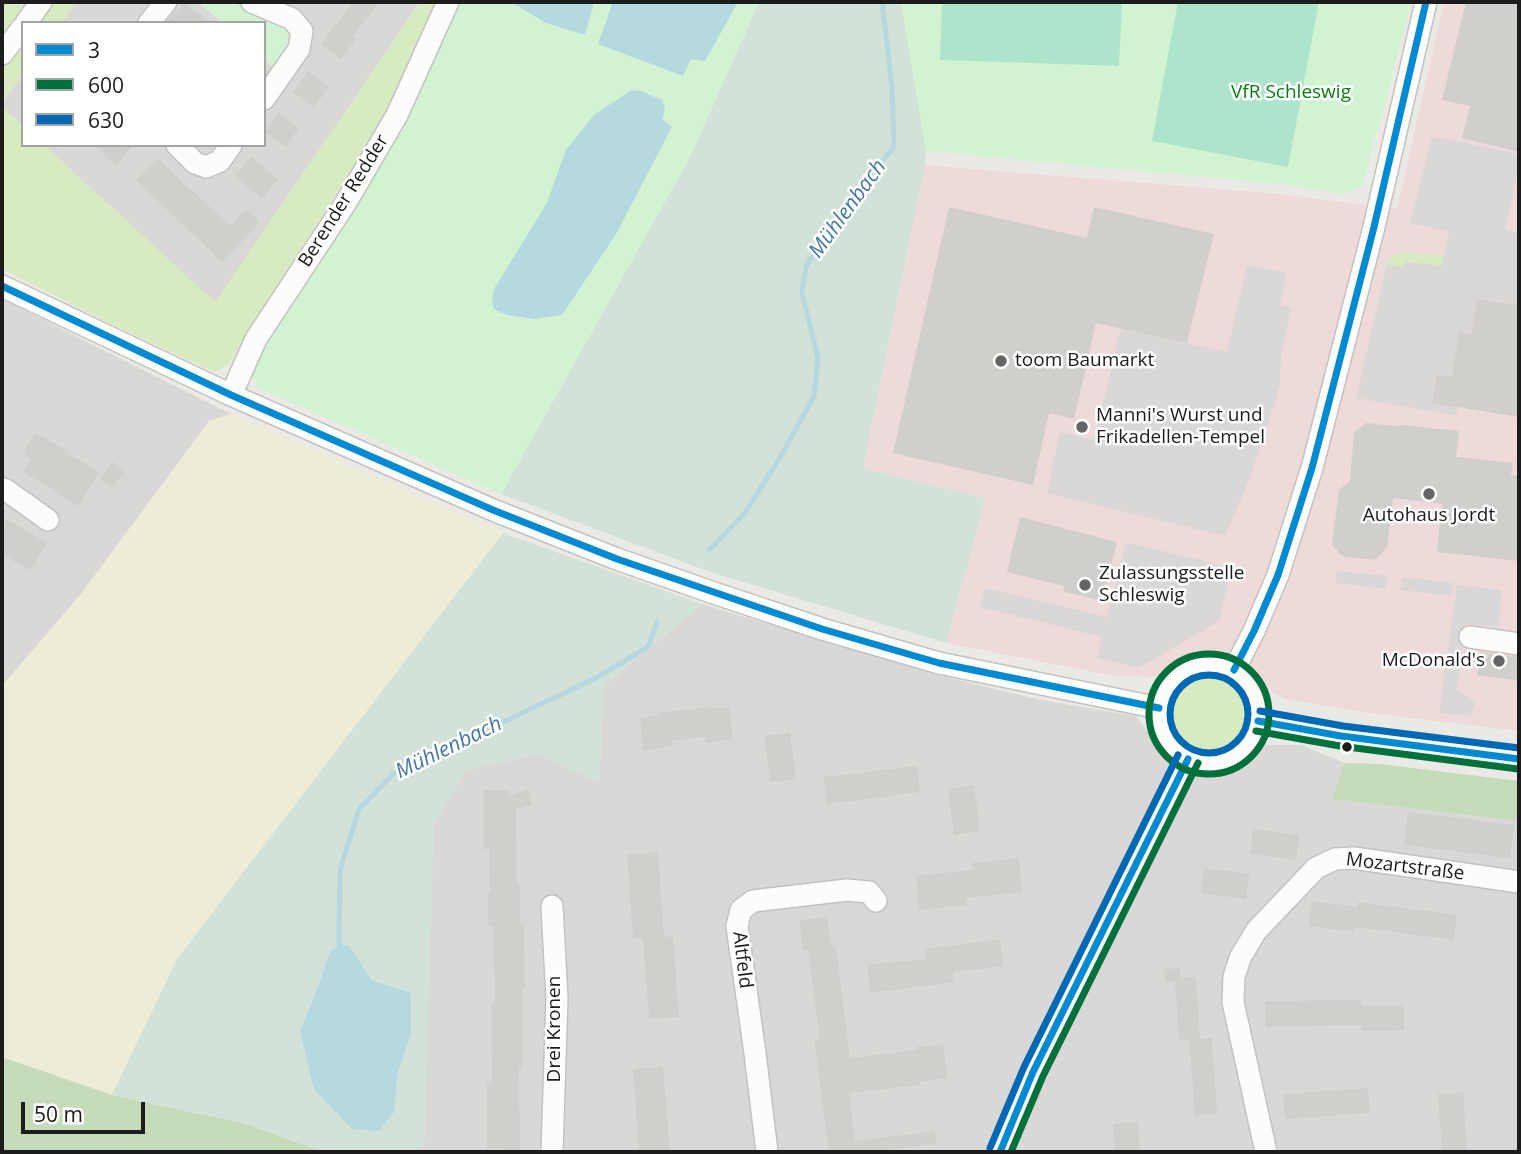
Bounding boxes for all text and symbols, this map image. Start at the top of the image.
legend [21,21,266,147]
text: 3 [88,36,100,64]
text: 600 [88,71,124,99]
park label: VfR Schleswig [1231,82,1351,104]
text: 630 [88,106,124,134]
street label: Berender Redder [294,130,394,272]
water label: Mühlenbach [804,155,892,263]
place label: toom Baumarkt [1015,350,1154,372]
marker: toom Baumarkt [993,353,1009,369]
place label: Manni's Wurst und Frikadellen-Tempel [1096,405,1265,449]
marker: Manni's Wurst und Frikadellen-Tempel [1074,419,1090,435]
marker: Autohaus Jordt [1421,486,1437,502]
place label: Autohaus Jordt [1363,505,1495,527]
place label: Zulassungsstelle Schleswig [1099,563,1244,607]
marker: Zulassungsstelle Schleswig [1077,577,1093,593]
place label: McDonald's [1382,650,1485,672]
marker: McDonald's [1491,653,1507,669]
water label: Mühlenbach [392,711,506,785]
unlabelled marker [1340,740,1354,754]
street label: Mozartstraße [1344,848,1466,886]
street label: Altfeld [727,930,757,990]
street label: Drei Kronen [544,976,566,1082]
scale bar [24,1088,149,1132]
text: 50 m [34,1100,83,1128]

